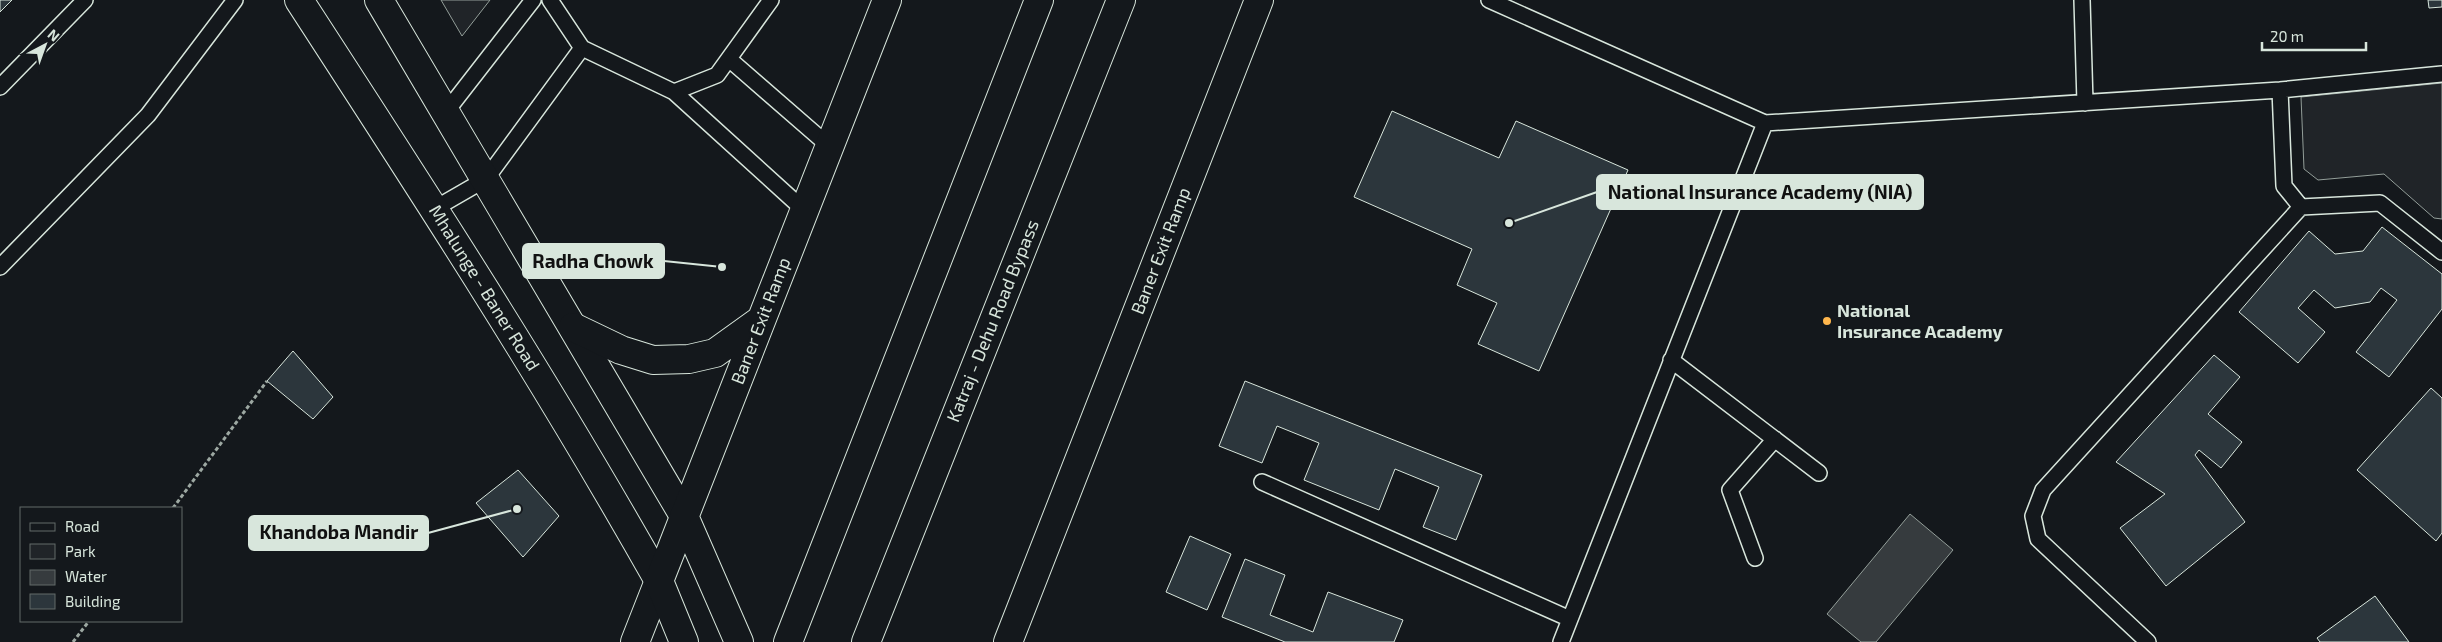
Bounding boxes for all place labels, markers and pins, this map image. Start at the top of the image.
callout: National Insurance Academy (NIA) [1597,175,1923,209]
callout: Radha Chowk [523,244,664,278]
place label: National Insurance Academy [1837,299,2004,342]
marker: National Insurance Academy [1821,315,1833,327]
callout: Khandoba Mandir [249,516,428,550]

